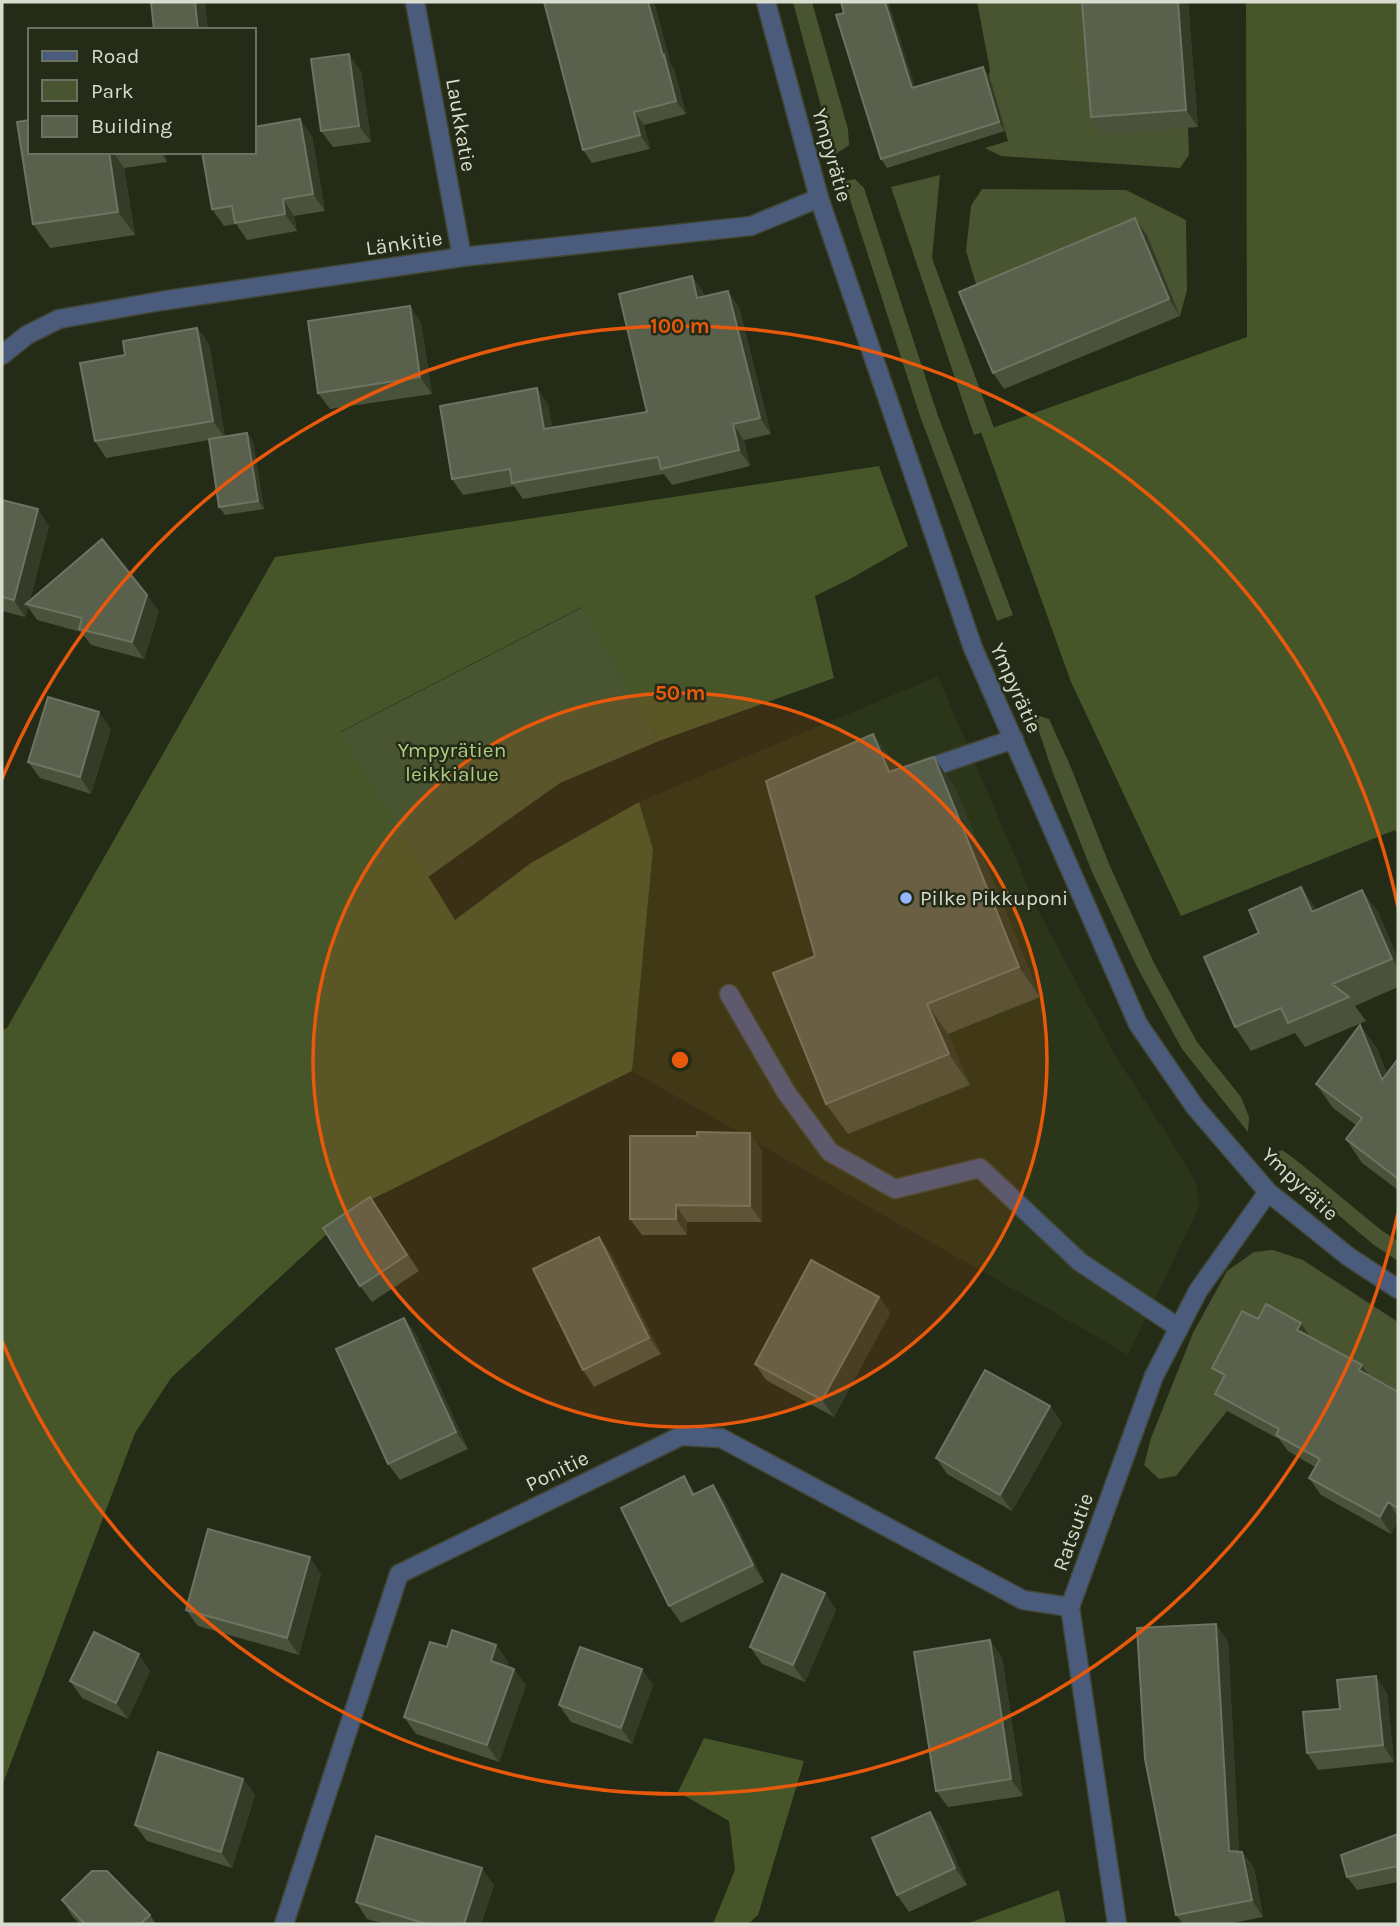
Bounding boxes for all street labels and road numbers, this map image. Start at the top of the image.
street label: Laukkatie [441,76,481,174]
street label: Ympyrätie [807,106,857,204]
street label: Länkitie [364,226,444,260]
street label: Ympyrätie [986,639,1046,737]
street label: Ympyrätie [1257,1143,1343,1225]
street label: Ponitie [522,1446,592,1496]
street label: Ratsutie [1048,1490,1098,1574]

